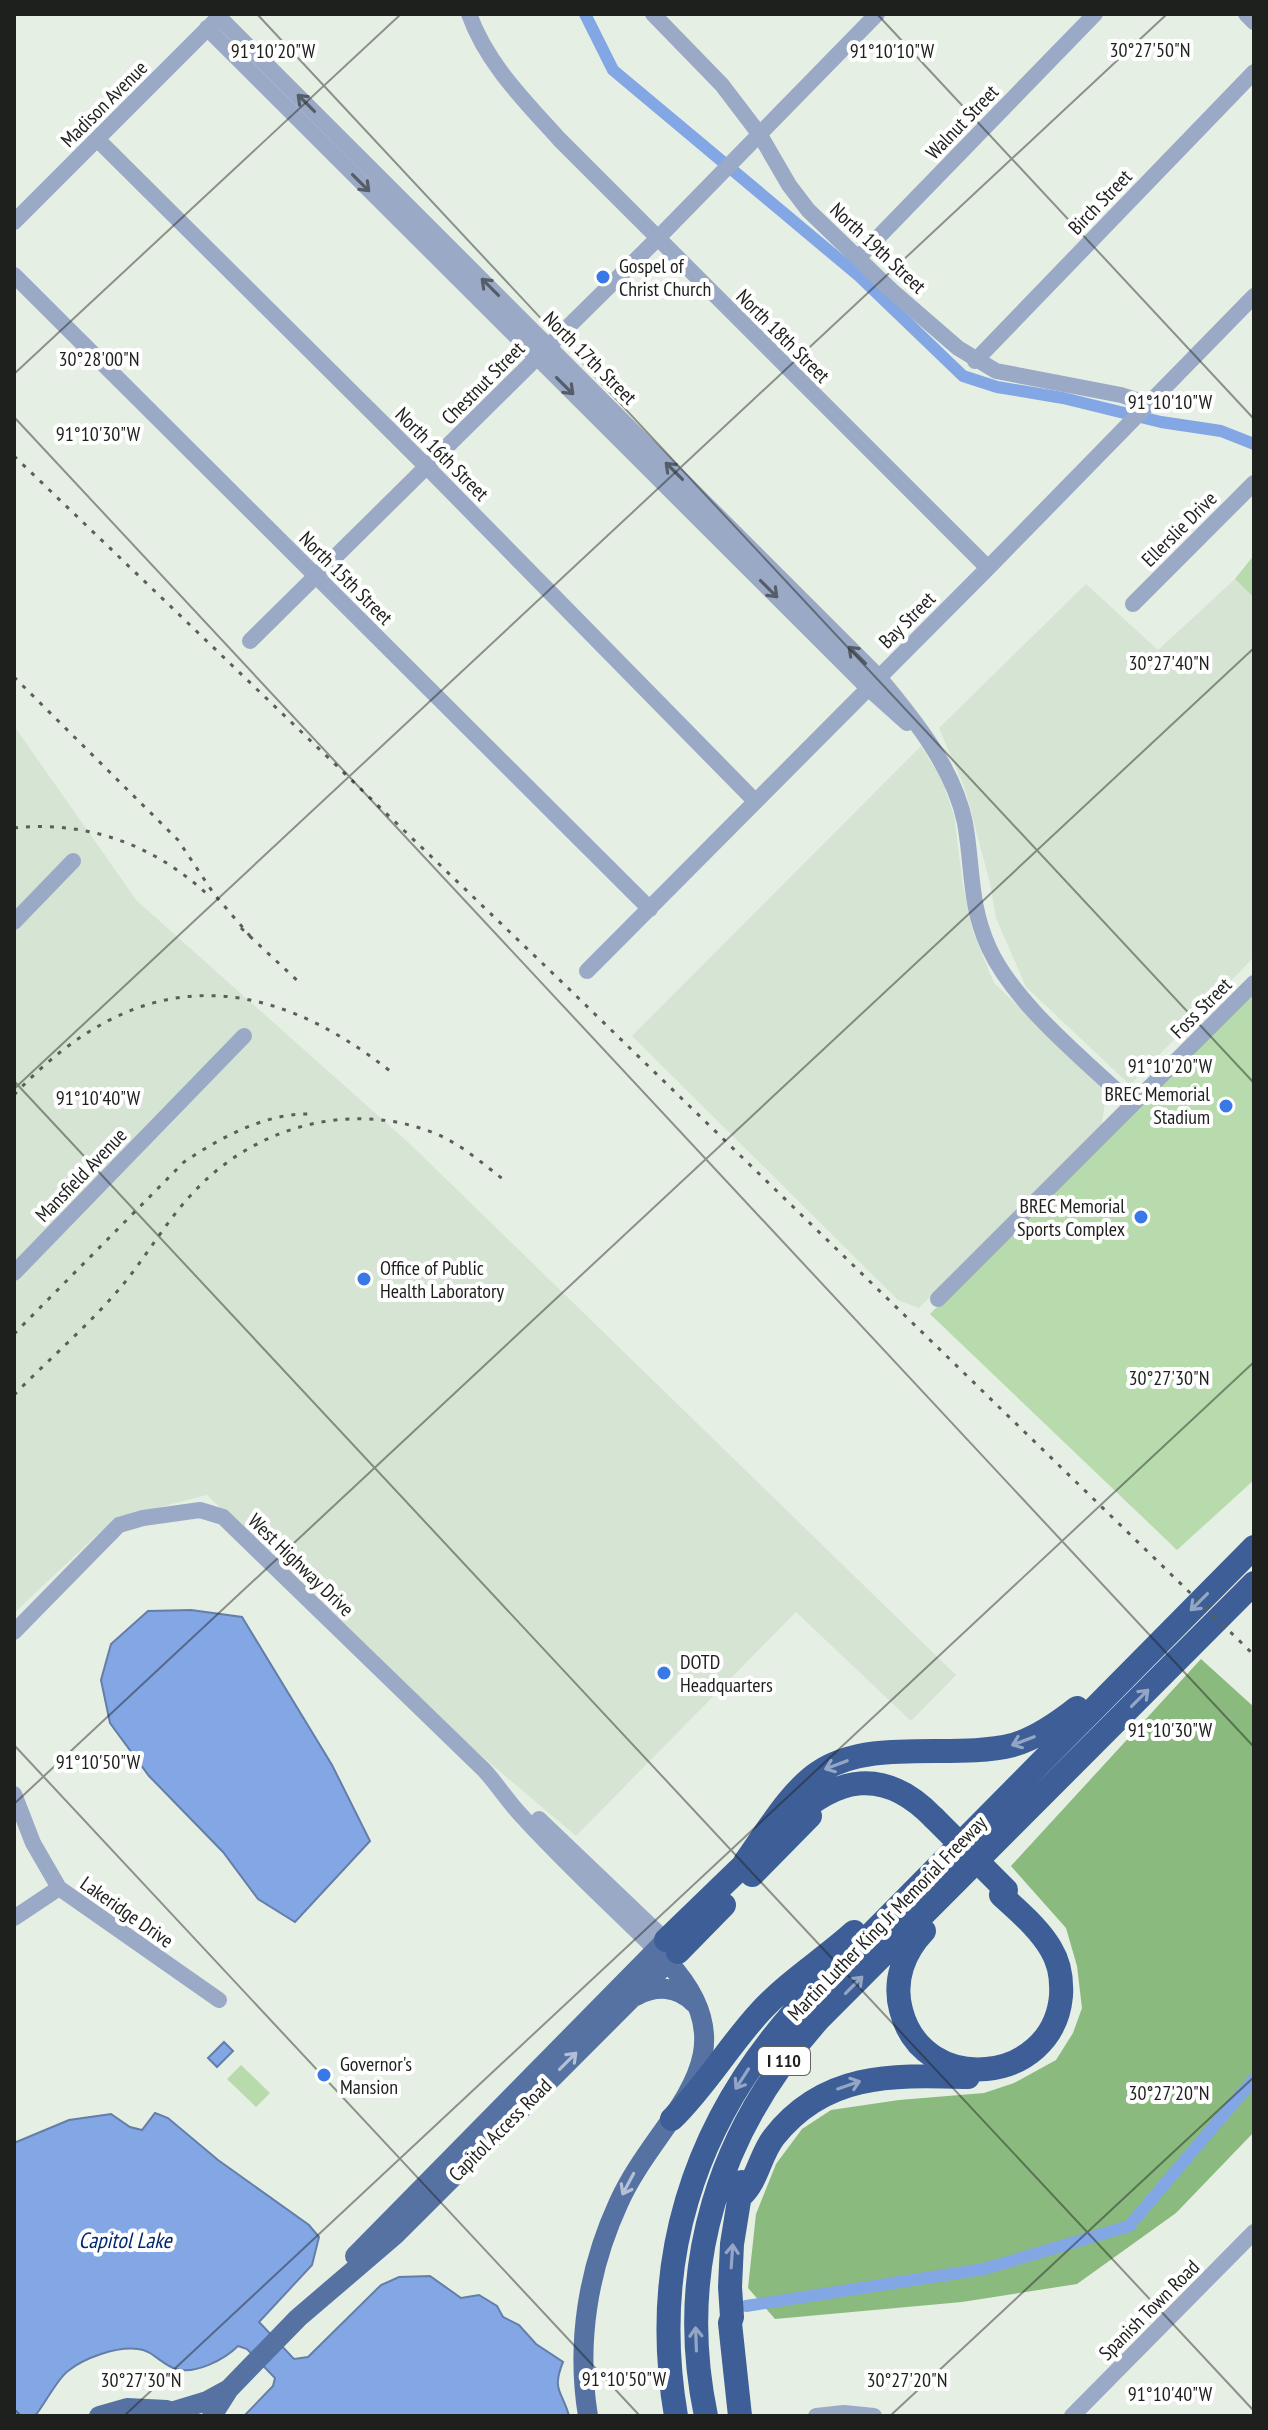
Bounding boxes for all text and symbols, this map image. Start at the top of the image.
text: 30°27'50"N [1110,37,1190,63]
text: 91°10'20"W [231,38,316,64]
text: 91°10'10"W [850,38,935,64]
street label: Madison Avenue [55,55,153,153]
street label: Walnut Street [920,79,1004,165]
one-way arrow [297,94,316,113]
street label: Birch Street [1063,164,1138,240]
one-way arrow [351,173,370,192]
street label: North 19th Street [825,197,932,299]
place label: Gospel of Christ Church [619,253,711,302]
marker: Gospel of Christ Church [594,268,612,286]
one-way arrow [480,277,500,296]
street label: North 18th Street [731,284,836,389]
street label: North 17th Street [538,306,643,411]
street label: Chestnut Street [436,336,530,430]
text: 30°28'00"N [59,346,139,372]
one-way arrow [555,376,574,395]
text: 91°10'10"W [1128,389,1213,415]
street label: North 16th Street [390,402,495,507]
text: 91°10'30"W [56,421,141,447]
one-way arrow [664,461,684,481]
street label: Ellerslie Drive [1136,486,1222,572]
street label: North 15th Street [294,526,399,631]
one-way arrow [759,580,779,599]
street label: Bay Street [873,586,941,654]
one-way arrow [848,646,867,665]
text: 30°27'40"N [1129,650,1209,676]
street label: Foss Street [1165,972,1237,1044]
text: 91°10'20"W [1128,1053,1213,1079]
place label: BREC Memorial Stadium [1105,1081,1210,1130]
text: 91°10'40"W [56,1085,141,1111]
marker: BREC Memorial Stadium [1217,1097,1235,1115]
street label: Mansfield Avenue [30,1122,132,1228]
place label: BREC Memorial Sports Complex [1017,1193,1125,1242]
marker: BREC Memorial Sports Complex [1132,1208,1150,1226]
place label: Office of Public Health Laboratory [380,1255,504,1304]
marker: Office of Public Health Laboratory [355,1270,373,1288]
text: 30°27'30"N [1129,1365,1209,1391]
street label: West Highway Drive [243,1508,359,1622]
one-way arrow [1189,1593,1209,1612]
place label: DOTD Headquarters [680,1649,773,1698]
marker: DOTD Headquarters [655,1664,673,1682]
one-way arrow [1130,1689,1149,1708]
text: 91°10'30"W [1128,1717,1213,1743]
one-way arrow [1011,1735,1036,1749]
text: 91°10'50"W [56,1749,141,1775]
one-way arrow [824,1759,849,1773]
street label: Martin Luther King Jr Memorial Freeway [782,1810,992,2026]
street label: Lakeridge Drive [75,1870,179,1954]
one-way arrow [844,1975,863,1995]
road number: I 110 [758,2047,810,2075]
place label: Governor's Mansion [340,2051,412,2100]
one-way arrow [559,2051,578,2071]
marker: Governor's Mansion [315,2066,333,2084]
one-way arrow [734,2067,750,2090]
street label: Capitol Access Road [443,2073,557,2187]
one-way arrow [836,2076,861,2091]
text: 30°27'20"N [1129,2080,1209,2106]
one-way arrow [620,2171,636,2195]
water label: Capitol Lake [78,2226,173,2254]
one-way arrow [725,2243,740,2270]
street label: Spanish Town Road [1093,2254,1205,2366]
one-way arrow [689,2326,704,2353]
text: 91°10'50"W [582,2366,667,2392]
text: 30°27'30"N [101,2367,181,2393]
text: 30°27'20"N [867,2367,947,2393]
text: 91°10'40"W [1128,2381,1213,2407]

